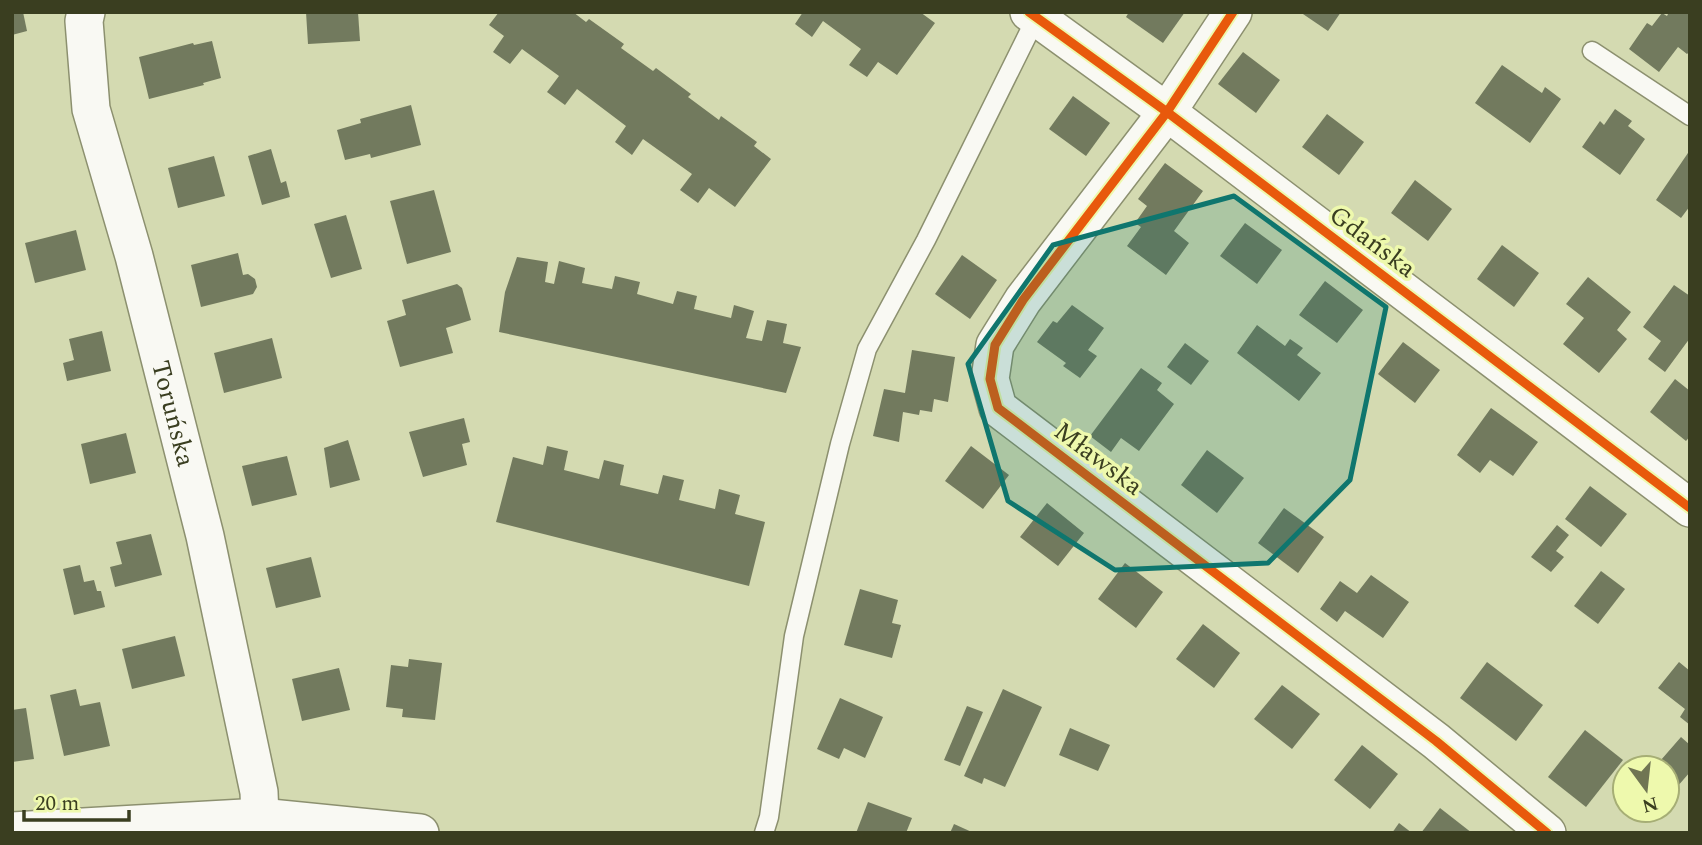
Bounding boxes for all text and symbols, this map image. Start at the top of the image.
street label: Gdańska [1320,196,1425,288]
street label: Toruńska [140,356,206,471]
street label: Mławska [1045,412,1152,506]
north arrow [1611,754,1681,824]
scale bar [24,778,130,822]
text: 20 m [35,788,79,820]
text: N [1639,788,1661,820]

